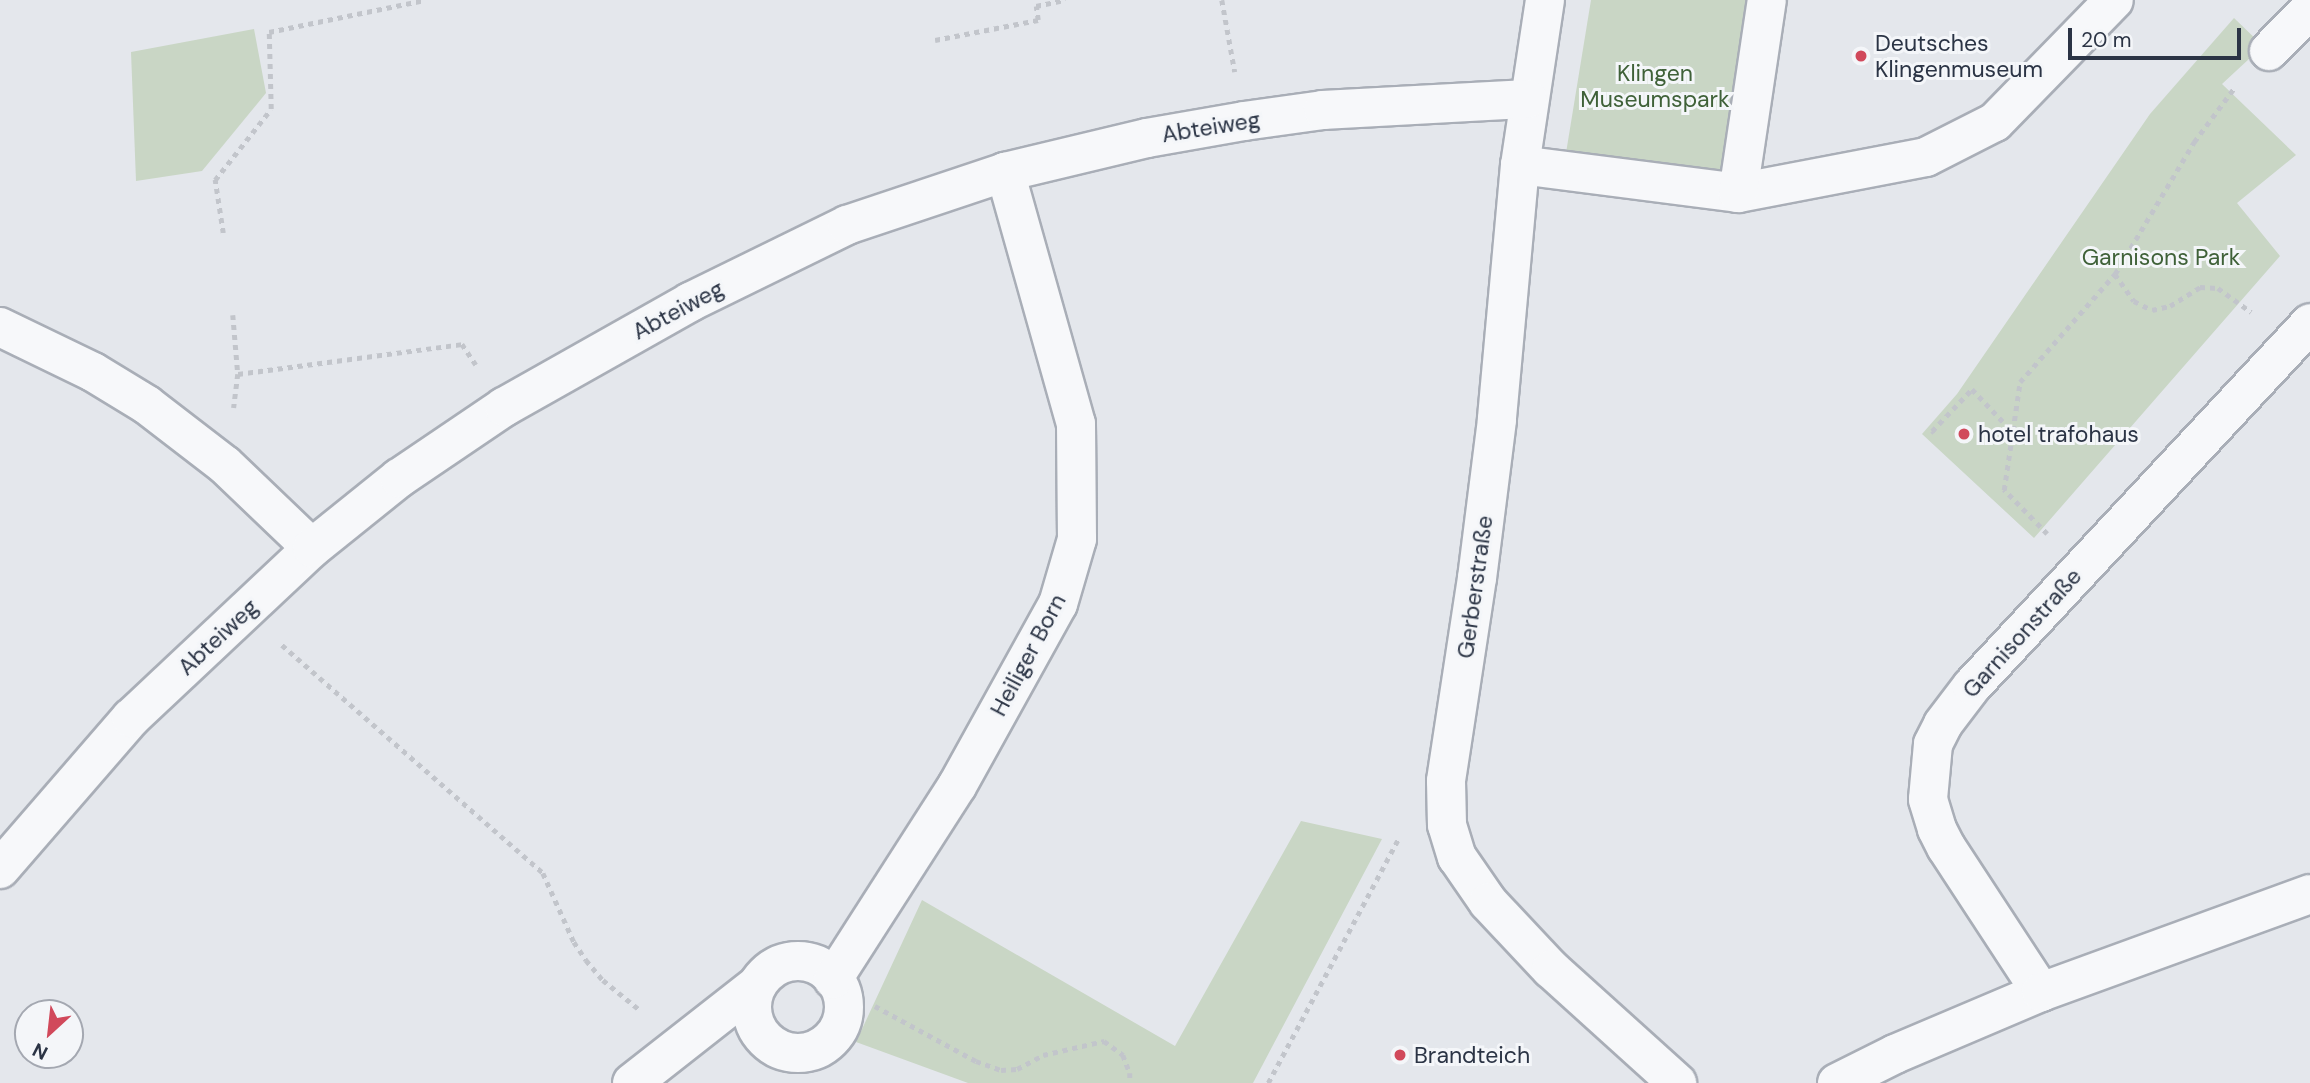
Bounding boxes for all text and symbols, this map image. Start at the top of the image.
scale bar [2072,14,2245,58]
text: 20 m [2081,26,2132,54]
place label: Deutsches Klingenmuseum [1875,29,2043,83]
marker: Deutsches Klingenmuseum [1853,48,1869,64]
park label: Klingen Museumspark [1580,59,1730,113]
street label: Abteiweg [1160,106,1262,148]
park label: Garnisons Park [2082,243,2240,271]
street label: Abteiweg [628,274,728,346]
place label: hotel trafohaus [1978,420,2139,448]
marker: hotel trafohaus [1956,426,1972,442]
street label: Gerberstraße [1451,514,1499,660]
street label: Garnisonstraße [1957,563,2087,703]
street label: Heiliger Born [984,589,1072,721]
street label: Abteiweg [172,593,264,681]
north arrow [14,999,84,1069]
text: N [28,1037,52,1066]
place label: Brandteich [1414,1041,1530,1069]
marker: Brandteich [1392,1047,1408,1063]

